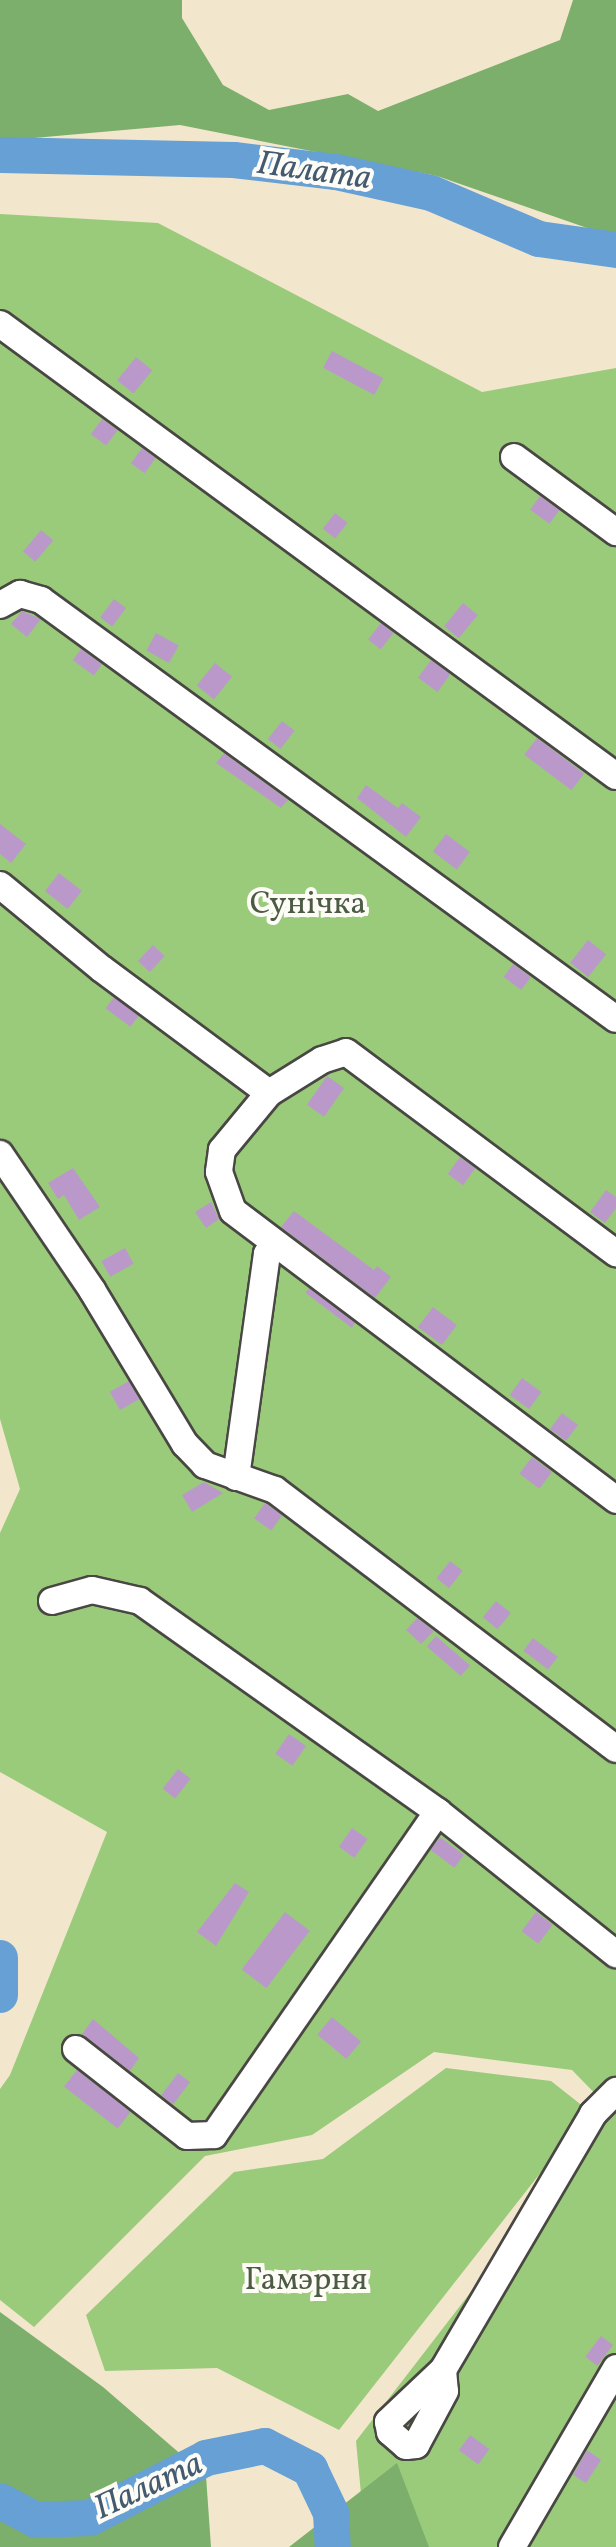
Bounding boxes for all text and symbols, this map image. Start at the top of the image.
water label: Палата [254,144,374,200]
park label: Сунічка [250,886,366,924]
park label: Гамэрня [245,2262,367,2300]
water label: Палата [88,2444,210,2530]

